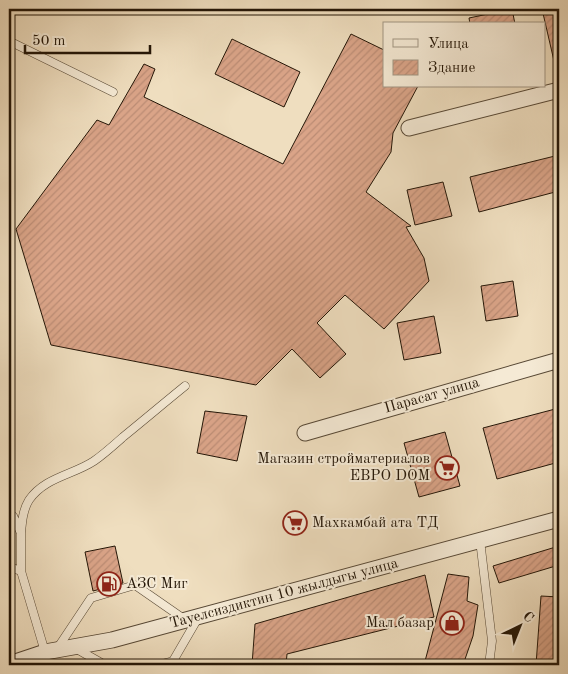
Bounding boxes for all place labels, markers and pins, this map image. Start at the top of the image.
place label: Магазин стройматериалов ЕВРО DOM [257,452,430,484]
supermarket icon: Магазин стройматериалов ЕВРО DOM [434,455,460,481]
supermarket icon: Махкамбай ата ТД [282,510,308,536]
place label: Махкамбай ата ТД [312,516,438,531]
fuel station icon: АЗС Миг [96,571,122,597]
place label: АЗС Миг [126,577,188,592]
shop icon: Мал базар [439,610,465,636]
place label: Мал базар [366,616,434,631]

